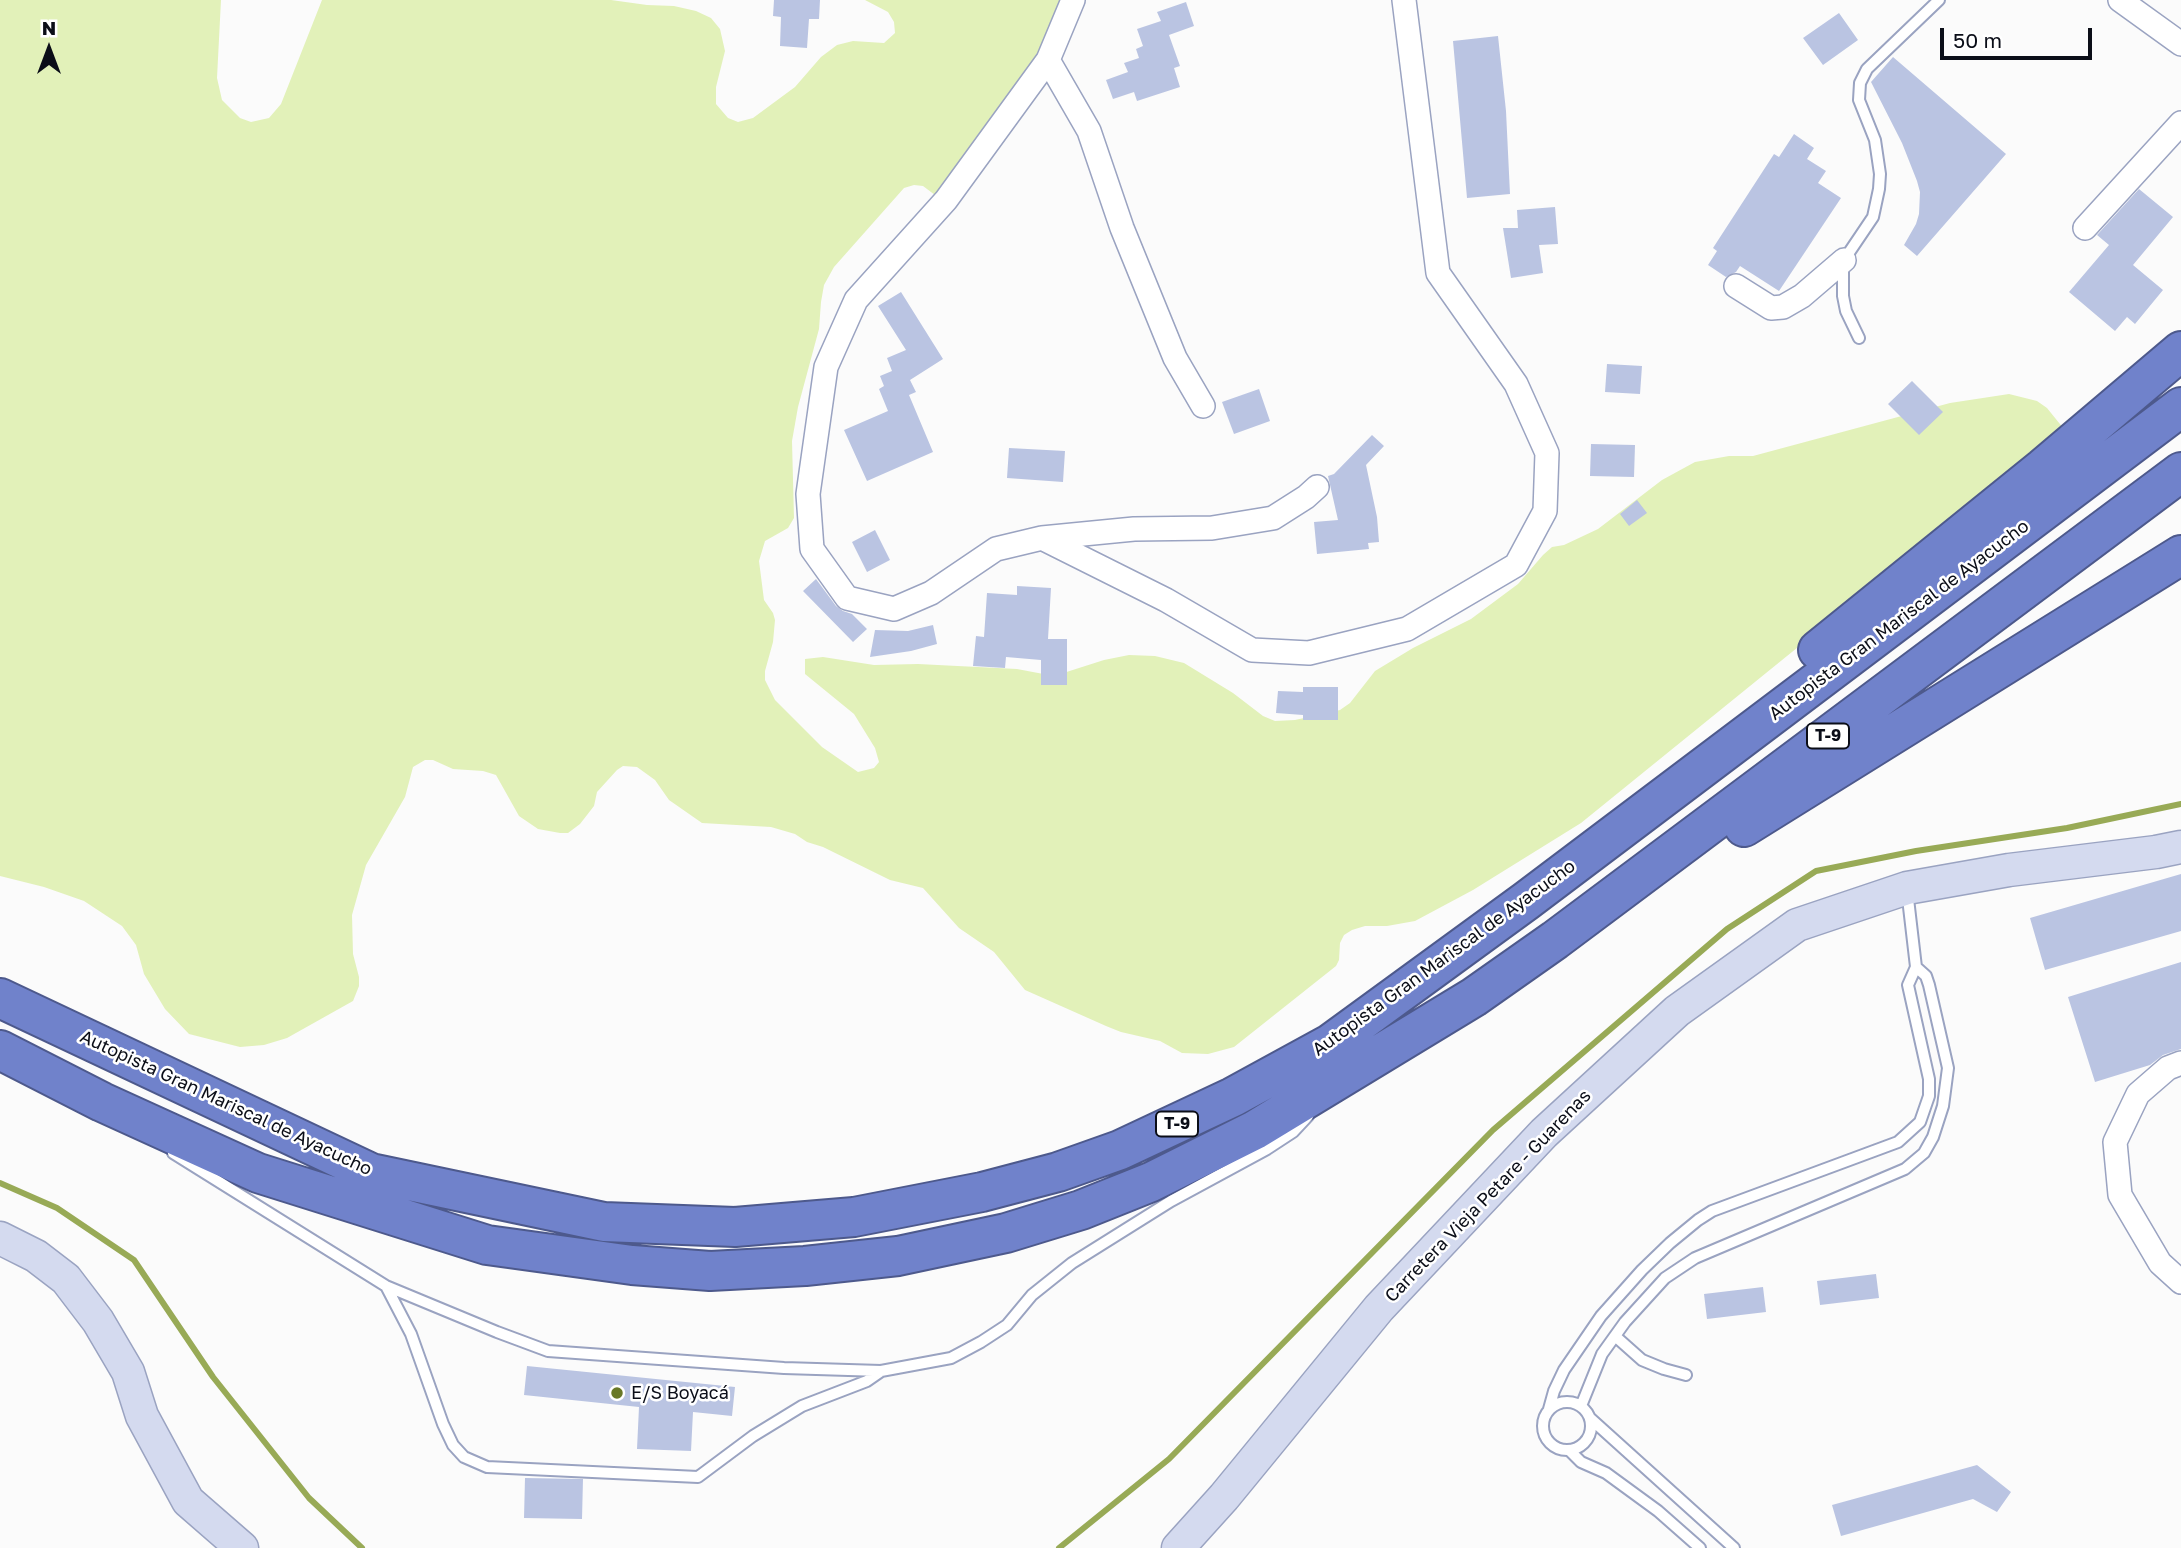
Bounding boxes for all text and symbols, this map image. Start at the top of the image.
north arrow [14,14,84,84]
scale bar [1943,14,2095,58]
text: N [42,16,56,39]
text: 50 m [1953,27,2002,53]
street label: Autopista Gran Mariscal de Ayacucho [1765,515,2033,725]
road number: T-9 [1807,723,1849,748]
street label: Autopista Gran Mariscal de Ayacucho [1308,855,1580,1061]
street label: Autopista Gran Mariscal de Ayacucho [77,1026,375,1180]
street label: Carretera Vieja Petare - Guarenas [1381,1085,1595,1307]
road number: T-9 [1156,1112,1198,1136]
place label: E/S Boyacá [631,1382,729,1404]
marker: E/S Boyacá [609,1385,625,1401]

